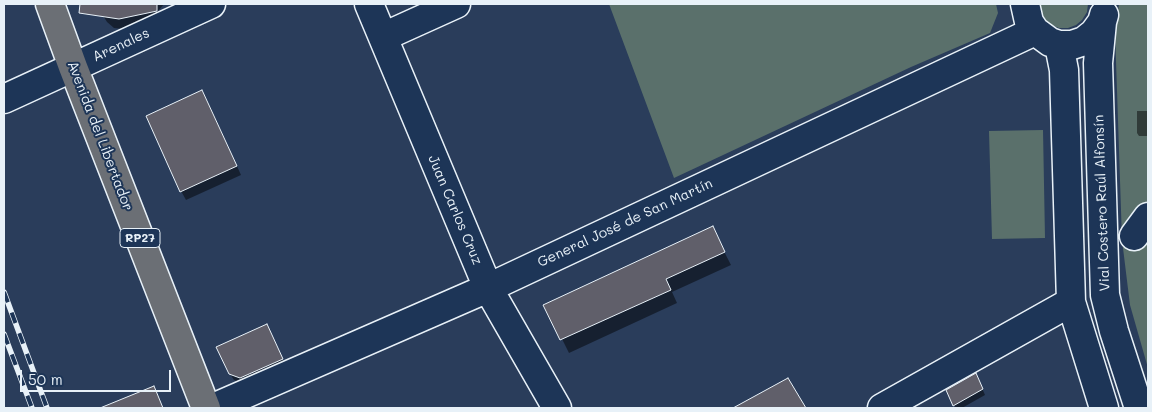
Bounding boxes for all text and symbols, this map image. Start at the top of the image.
street label: Arenales [90,25,152,65]
street label: Avenida del Libertador [64,59,136,213]
street label: Vial Costero Raúl Alfonsín [1091,114,1113,292]
street label: Juan Carlos Cruz [424,153,486,267]
street label: General José de San Martín [535,175,715,271]
road number: RP27 [120,228,160,248]
scale bar [22,360,174,392]
text: 50 m [28,369,63,389]

